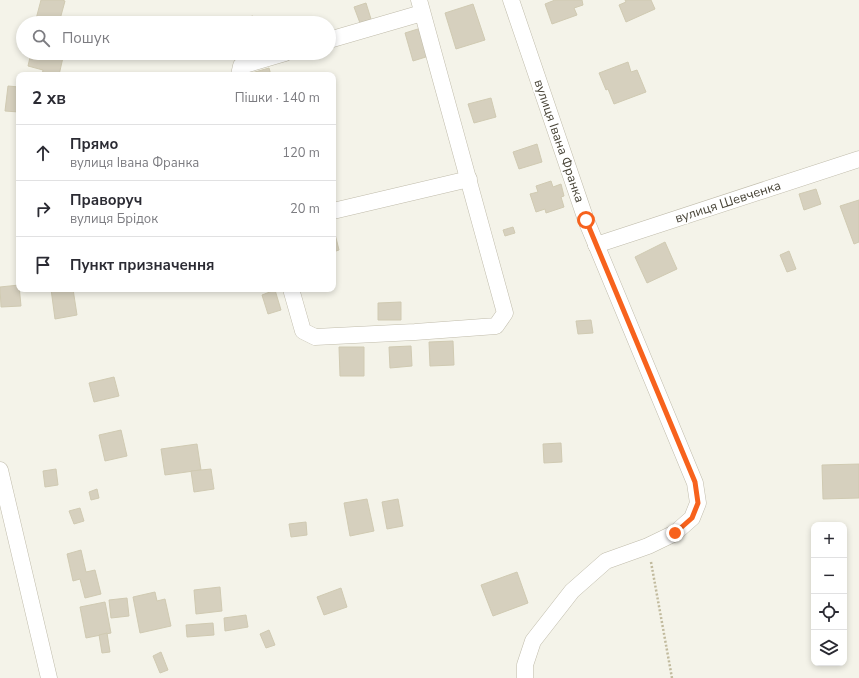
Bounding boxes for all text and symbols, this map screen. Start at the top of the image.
search box [16,16,336,60]
icon: search [30,27,52,49]
text: Пошук [62,28,110,48]
street label: вулиця Івана Франка [529,77,589,205]
text: 2 хв [32,87,66,110]
text: Пішки · 140 m [235,89,320,107]
text: Прямо [70,134,118,154]
icon: ahead [32,142,54,164]
text: 120 m [282,144,320,162]
text: вулиця Івана Франка [70,154,199,172]
street label: вулиця Шевченка [673,176,783,228]
text: Праворуч [70,190,142,210]
icon: right [32,198,54,220]
text: 20 m [290,200,320,218]
text: вулиця Брідок [70,210,158,228]
route start [577,211,595,229]
icon: arrive [32,254,54,276]
text: Пункт призначення [70,255,215,275]
map controls [811,522,847,666]
button: + [811,522,847,558]
route end [666,524,684,542]
button: − [811,558,847,594]
button: locate [811,594,847,630]
button: layers [811,630,847,666]

